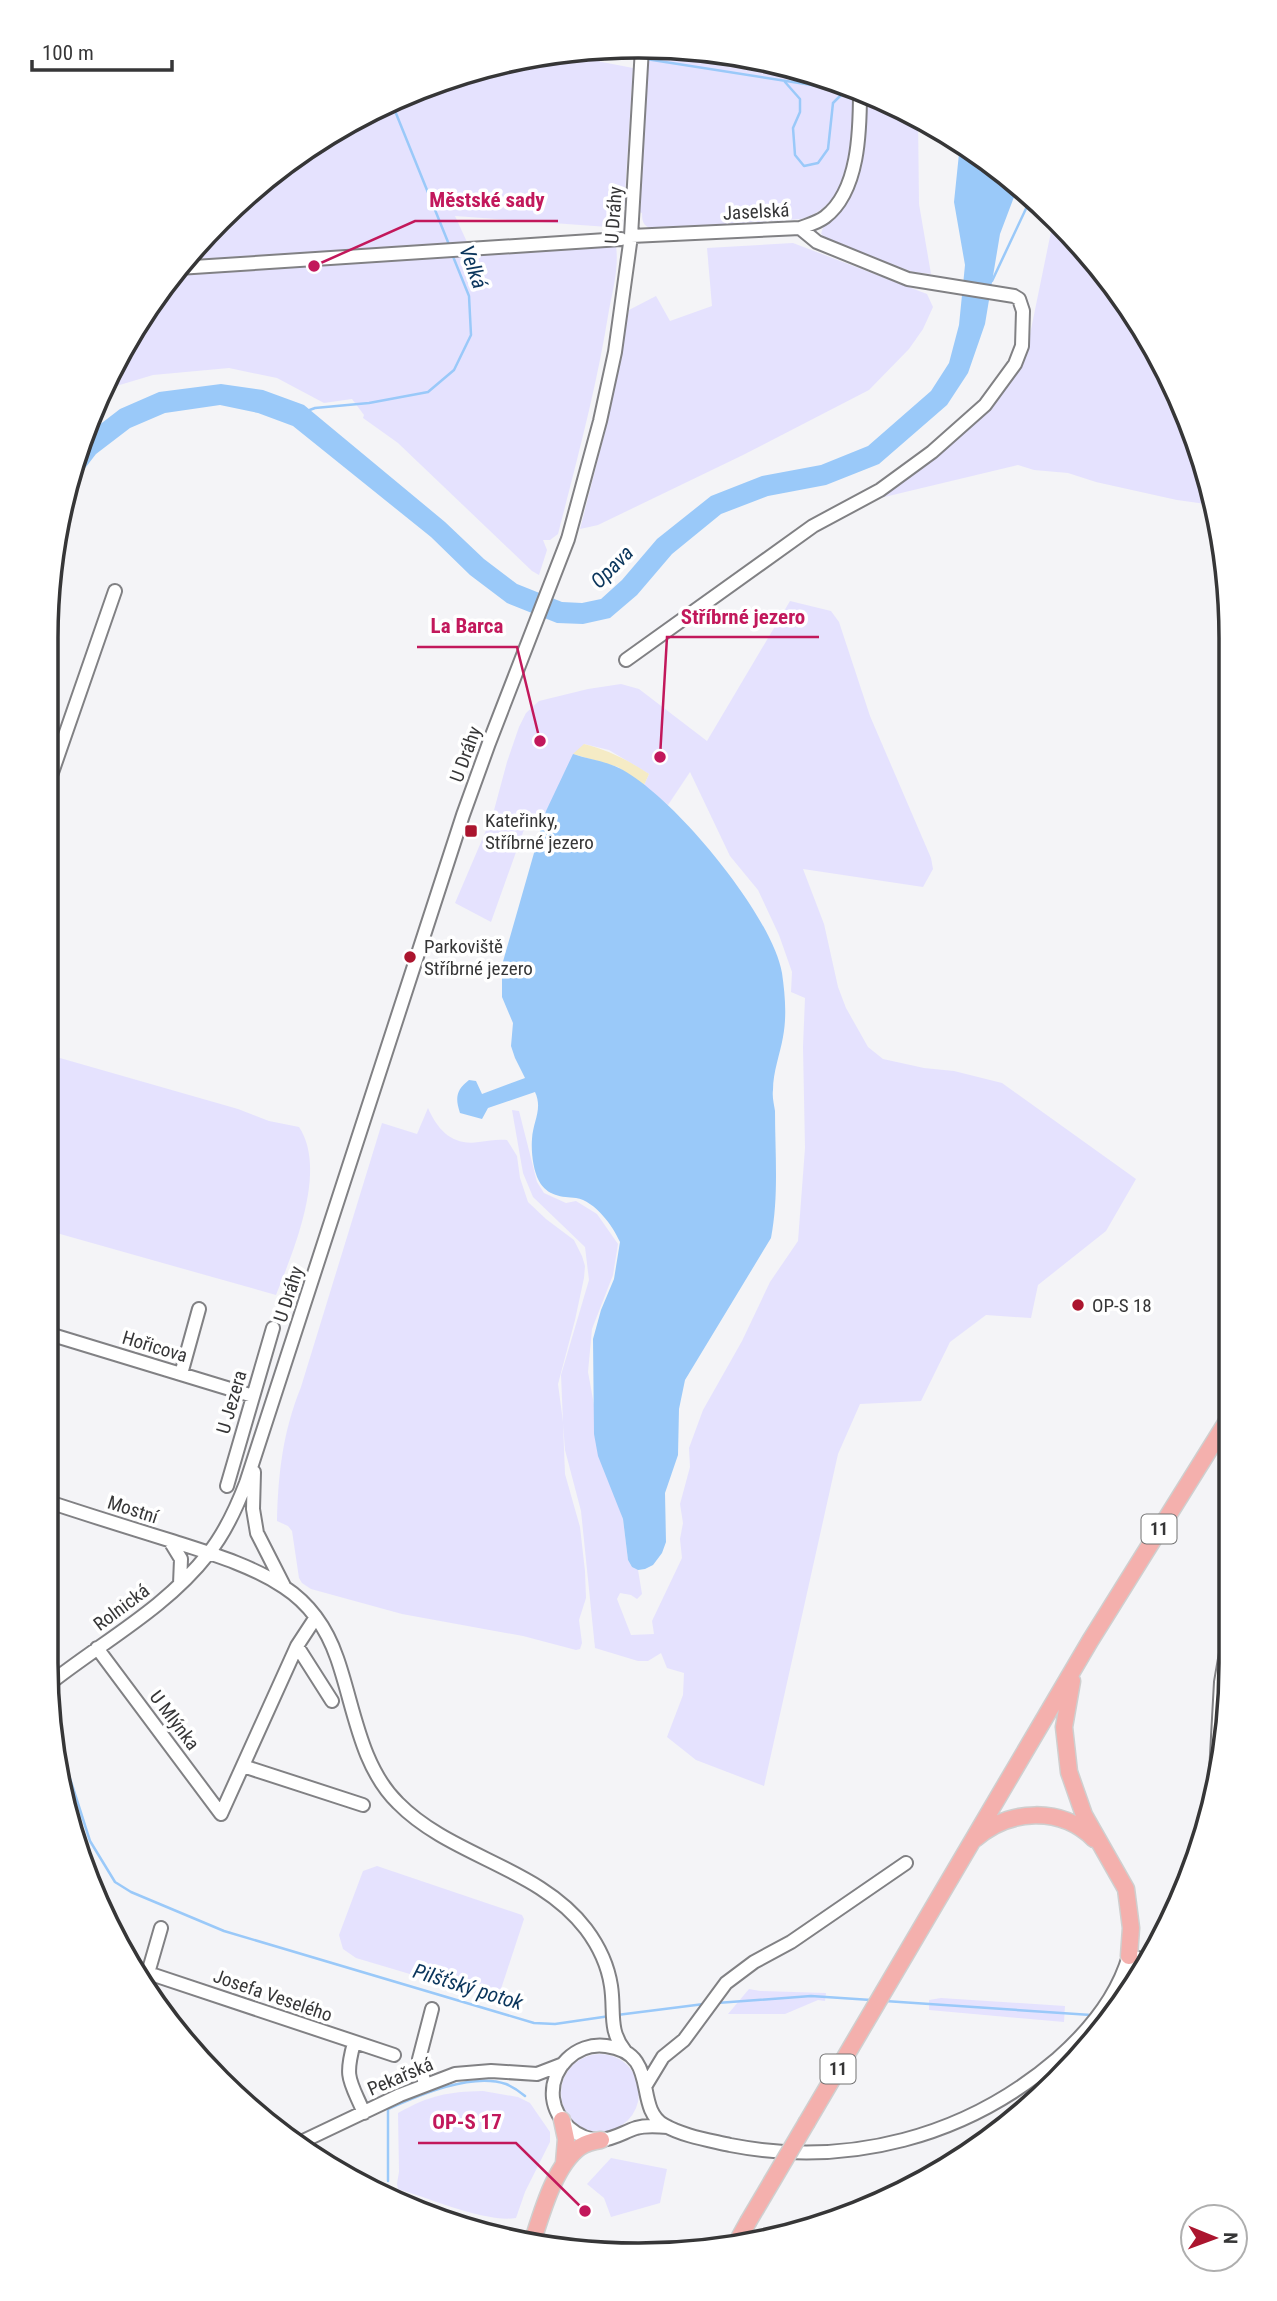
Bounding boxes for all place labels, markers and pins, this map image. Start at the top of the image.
callout: Městské sady [415,179,558,221]
callout: Stříbrné jezero [667,595,819,637]
callout: La Barca [417,605,517,647]
place label: Kateřinky, Stříbrné jezero [485,809,594,854]
marker: Kateřinky, Stříbrné jezero [463,823,479,839]
place label: Parkoviště Stříbrné jezero [424,935,533,980]
marker: Parkoviště Stříbrné jezero [402,949,418,965]
place label: OP-S 18 [1092,1294,1152,1317]
marker: OP-S 18 [1070,1297,1086,1313]
callout: OP-S 17 [418,2101,516,2143]

